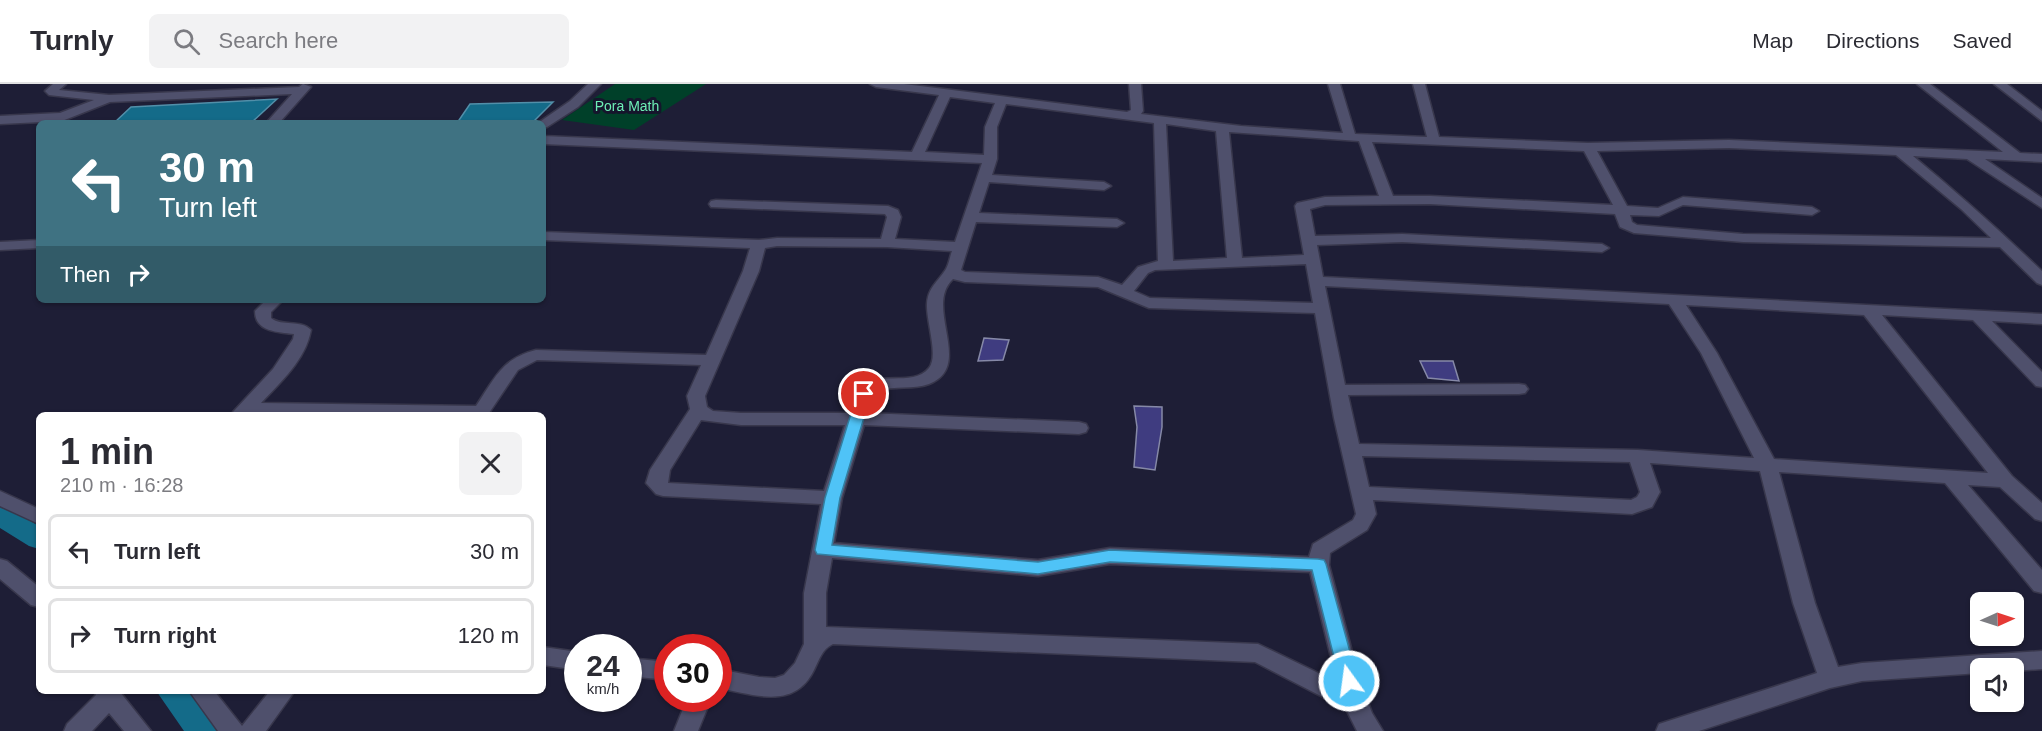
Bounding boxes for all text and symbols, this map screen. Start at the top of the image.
search box [149,14,569,68]
text: Turnly [30,25,113,56]
icon: search [170,25,203,58]
text: Search here [218,28,338,53]
text: Map [1752,29,1793,52]
text: Directions [1826,29,1919,52]
text: Saved [1952,29,2012,52]
park label: Pora Math [595,98,659,114]
icon: left [60,144,138,222]
text: 30 m [159,144,255,191]
text: Turn left [159,193,257,223]
icon: right [122,258,155,291]
text: Then [60,262,110,287]
pin [838,368,889,419]
icon: arrive [847,377,880,410]
text: 1 min [60,431,154,472]
button: close [459,432,522,495]
text: 210 m · 16:28 [60,474,183,496]
icon: left [63,535,96,568]
text: Turn left [114,539,200,564]
text: 30 m [470,539,519,564]
north arrow [1970,592,2024,646]
map controls [1970,592,2024,712]
icon: right [63,619,96,652]
text: Turn right [114,623,216,648]
text: 120 m [458,623,519,648]
speed limit sign: 30 [654,634,732,712]
text: 24 [586,649,620,682]
position arrow [1317,649,1381,713]
button: sound [1970,658,2024,712]
text: km/h [587,680,619,697]

